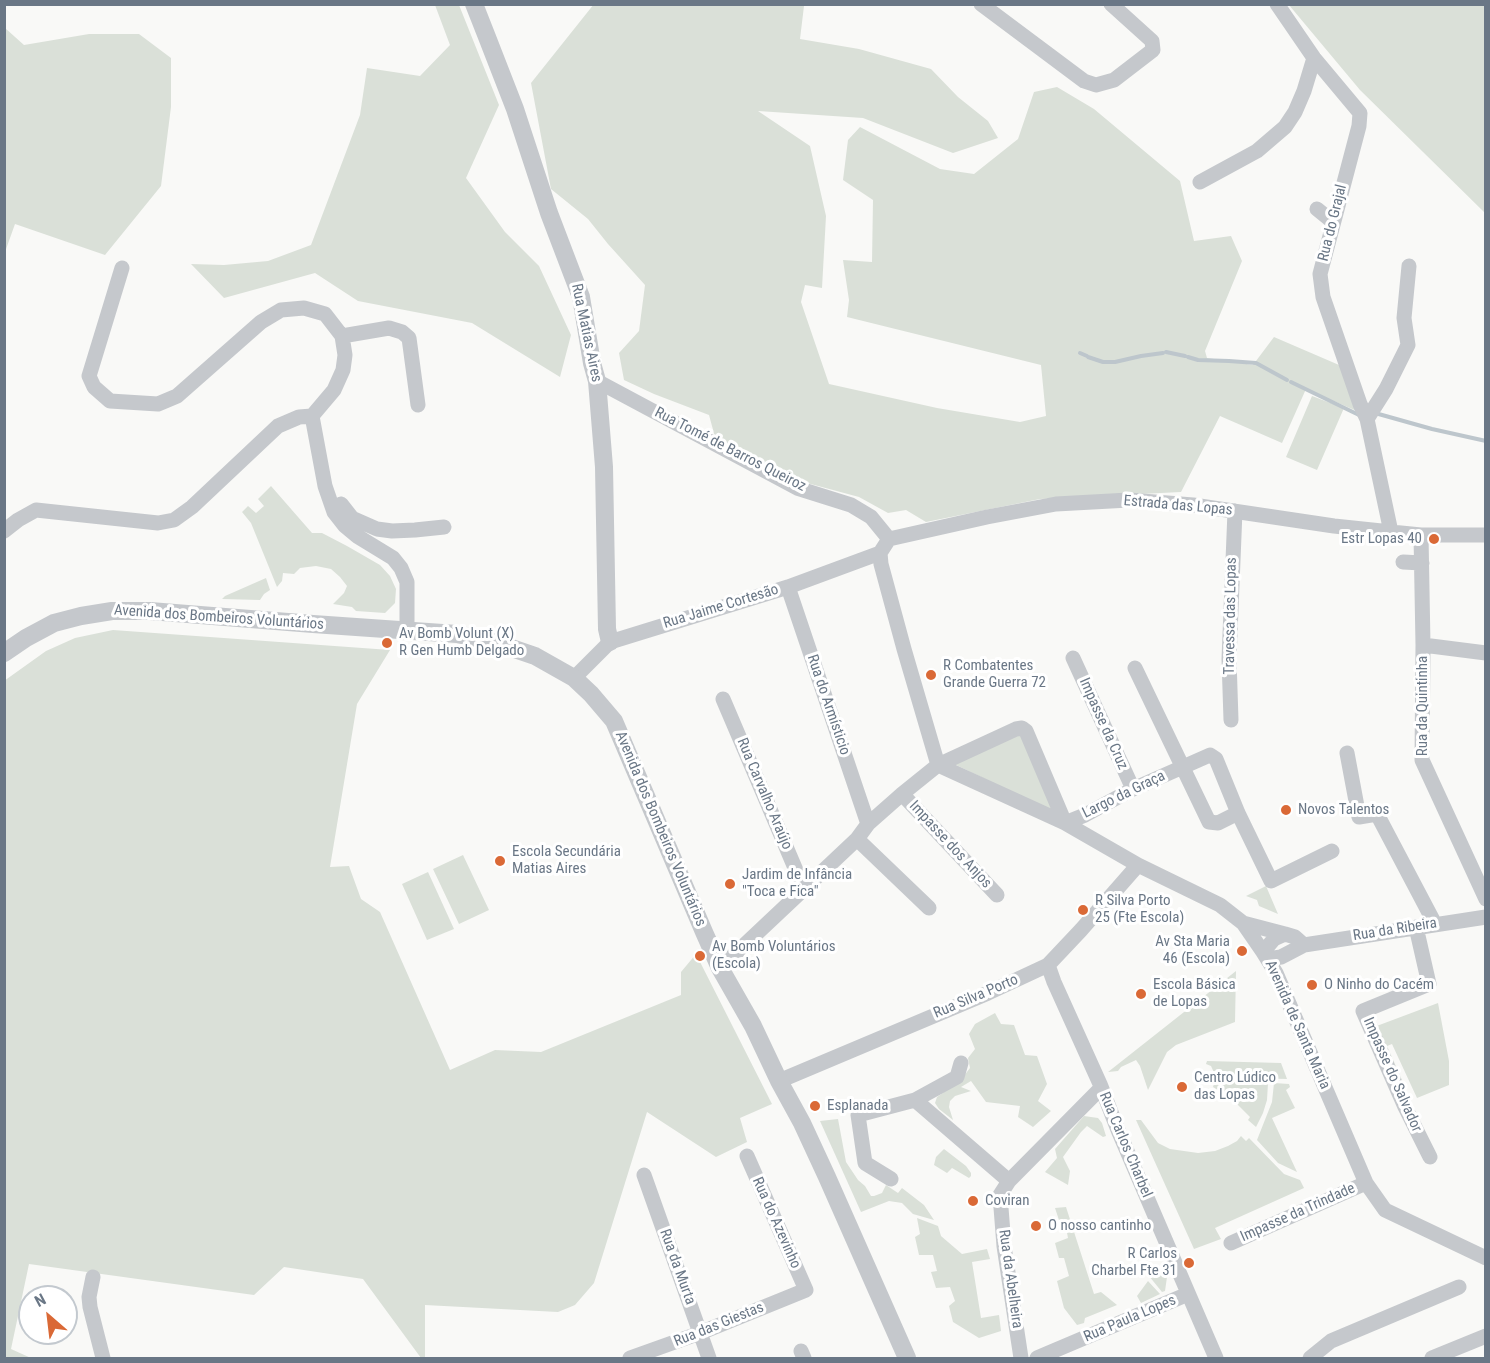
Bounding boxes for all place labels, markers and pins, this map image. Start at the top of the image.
place label: Estr Lopas 40 [1341,530,1422,548]
marker: Estr Lopas 40 [1427,532,1441,546]
place label: Av Bomb Volunt (X) R Gen Humb Delgado [399,625,524,660]
marker: Av Bomb Volunt (X) R Gen Humb Delgado [380,636,394,650]
place label: R Combatentes Grande Guerra 72 [943,657,1046,692]
marker: R Combatentes Grande Guerra 72 [924,668,938,682]
place label: Novos Talentos [1298,801,1389,819]
marker: Novos Talentos [1279,803,1293,817]
place label: Escola Secundária Matias Aires [512,843,621,878]
marker: Escola Secundária Matias Aires [493,854,507,868]
place label: Jardim de Infância "Toca e Fica" [742,866,852,901]
marker: Jardim de Infância "Toca e Fica" [723,877,737,891]
place label: R Silva Porto 25 (Fte Escola) [1095,892,1184,927]
marker: R Silva Porto 25 (Fte Escola) [1076,903,1090,917]
place label: Av Sta Maria 46 (Escola) [1155,933,1230,968]
place label: Av Bomb Voluntários (Escola) [712,938,836,973]
marker: Av Sta Maria 46 (Escola) [1235,944,1249,958]
marker: Av Bomb Voluntários (Escola) [693,949,707,963]
place label: Escola Básica de Lopas [1153,976,1236,1011]
place label: O Ninho do Cacém [1324,976,1434,994]
marker: O Ninho do Cacém [1305,978,1319,992]
marker: Escola Básica de Lopas [1134,987,1148,1001]
place label: Centro Lúdico das Lopas [1194,1069,1276,1104]
marker: Centro Lúdico das Lopas [1175,1080,1189,1094]
place label: Esplanada [827,1097,888,1115]
marker: Esplanada [808,1099,822,1113]
place label: Coviran [985,1192,1030,1210]
marker: Coviran [966,1194,980,1208]
place label: O nosso cantinho [1048,1217,1151,1235]
marker: O nosso cantinho [1029,1219,1043,1233]
place label: R Carlos Charbel Fte 31 [1091,1245,1177,1280]
marker: R Carlos Charbel Fte 31 [1182,1256,1196,1270]

